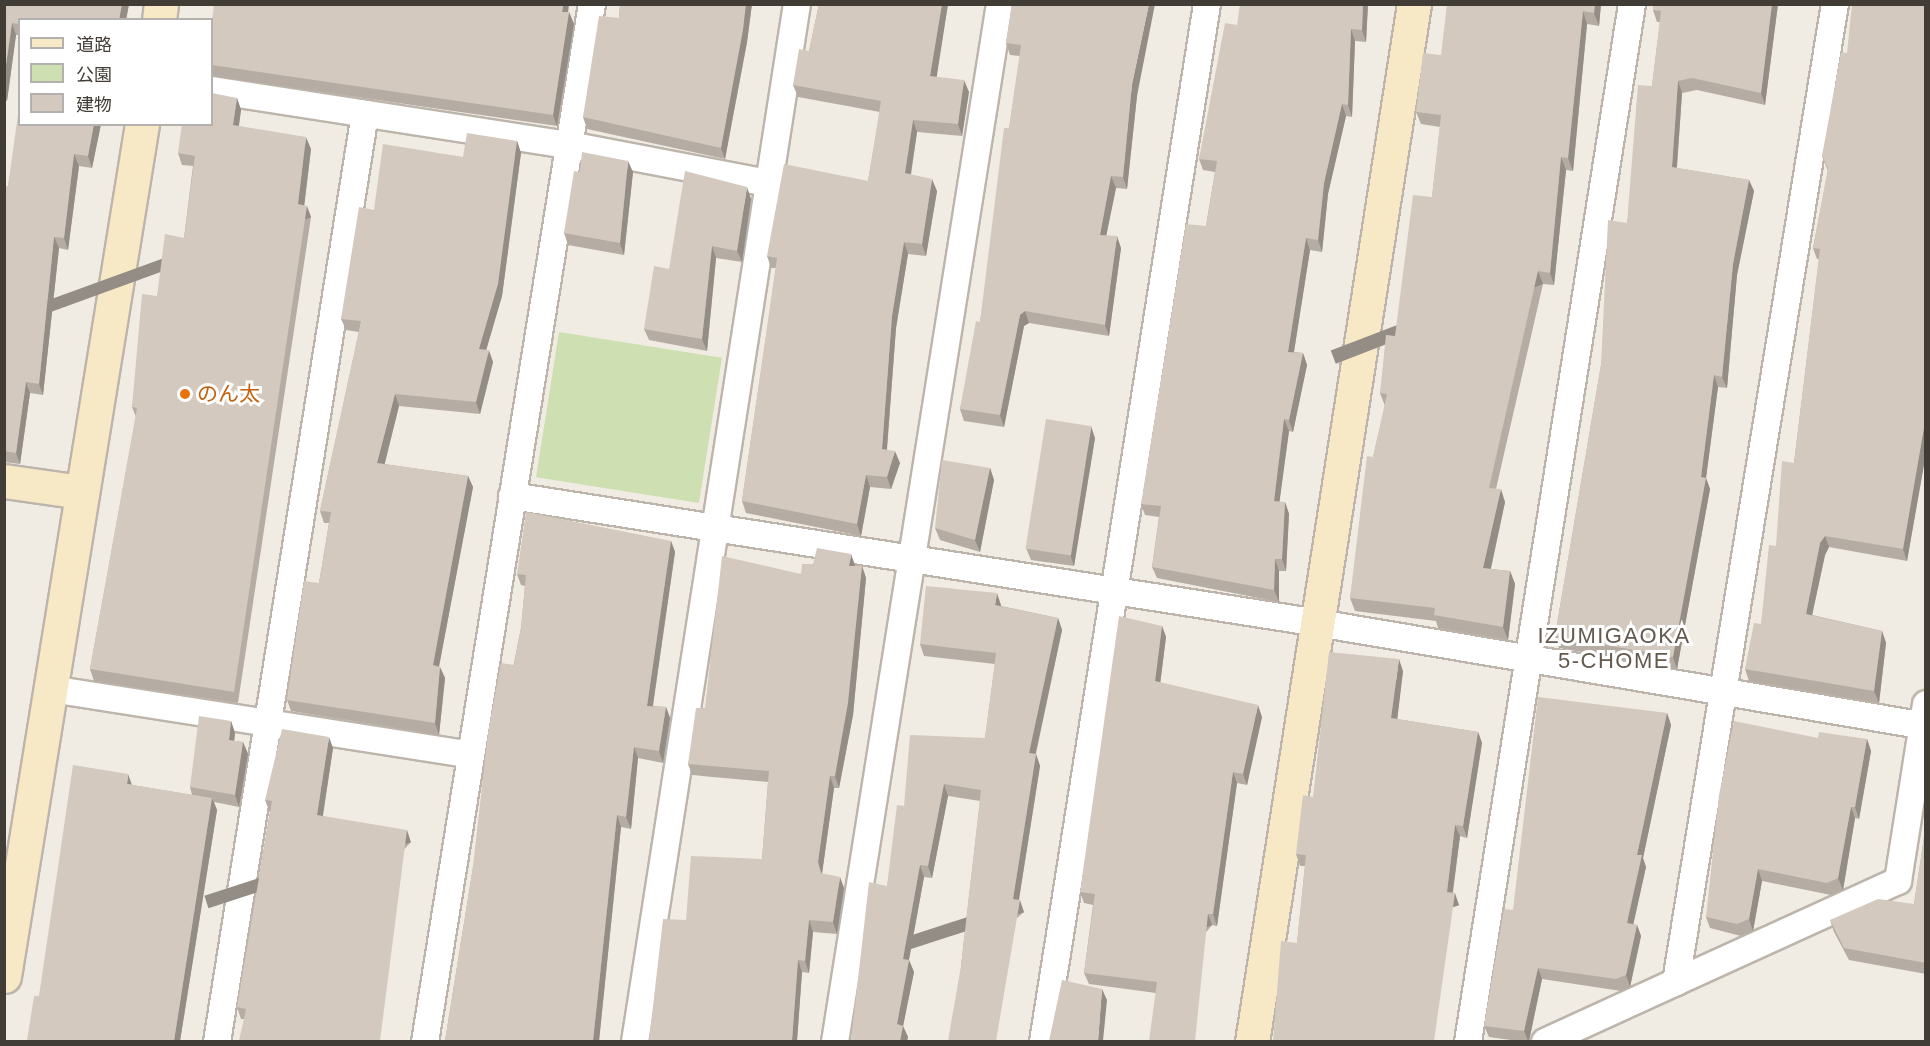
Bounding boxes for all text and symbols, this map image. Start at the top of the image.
legend [18,18,213,126]
text: 道路 [76,35,112,55]
text: 公園 [76,65,112,85]
text: 建物 [76,95,112,115]
place label: のん太 [197,381,260,407]
marker: のん太 [178,387,192,401]
district label: IZUMIGAOKA 5-CHOME [1537,622,1691,674]

